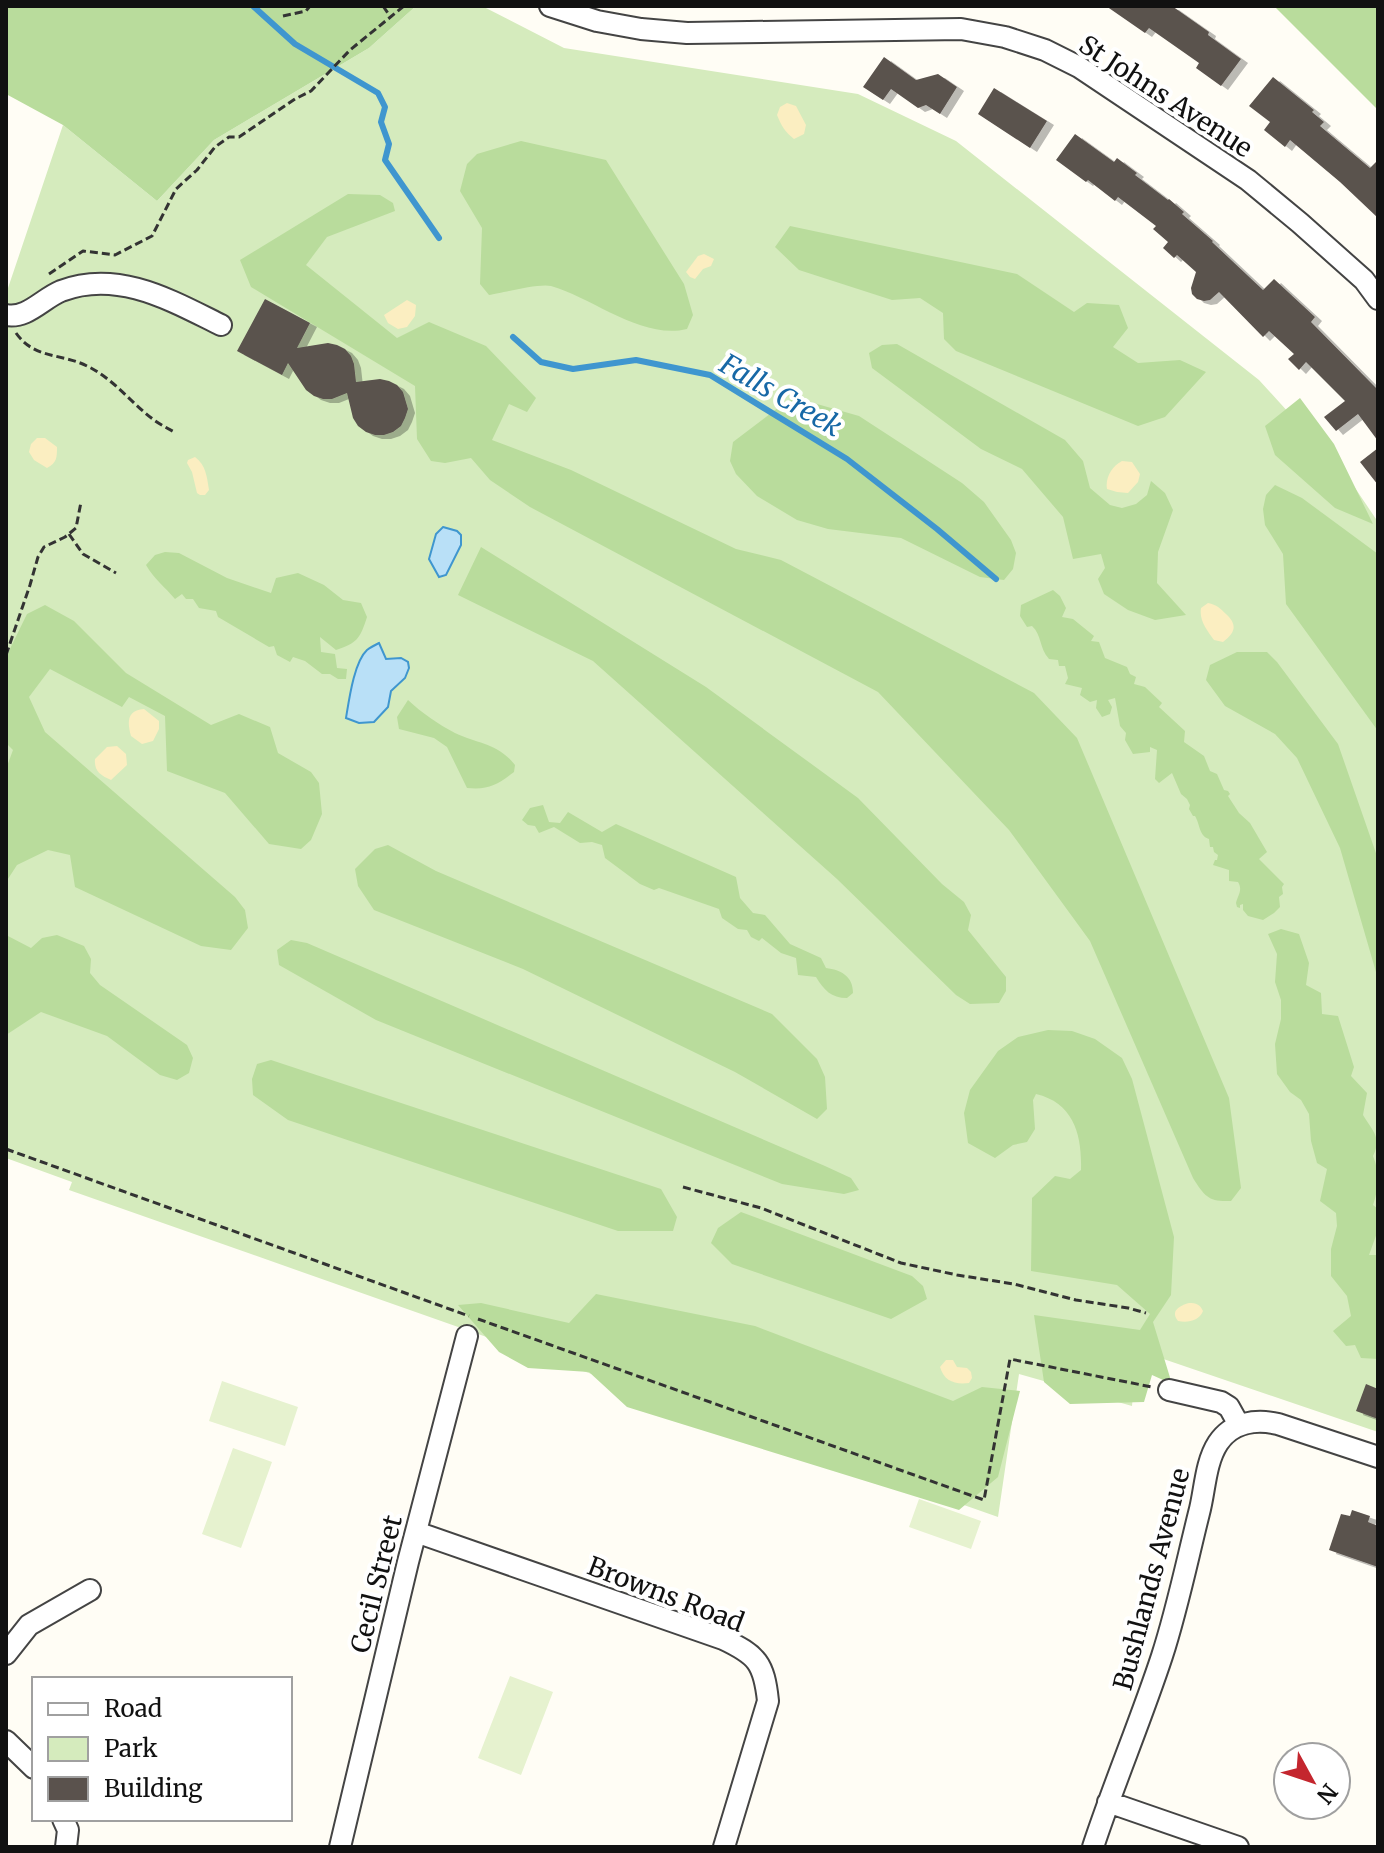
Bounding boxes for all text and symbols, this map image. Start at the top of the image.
street label: St Johns Avenue [1073,28,1259,164]
water label: Falls Creek [713,345,849,444]
street label: Bushlands Avenue [1106,1464,1196,1694]
street label: Cecil Street [343,1512,409,1656]
street label: Browns Road [583,1549,749,1639]
legend [32,1677,292,1821]
text: Road [104,1693,162,1724]
text: Park [104,1733,158,1764]
north arrow [1272,1741,1352,1821]
text: Building [104,1773,203,1804]
text: N [1311,1778,1344,1810]

